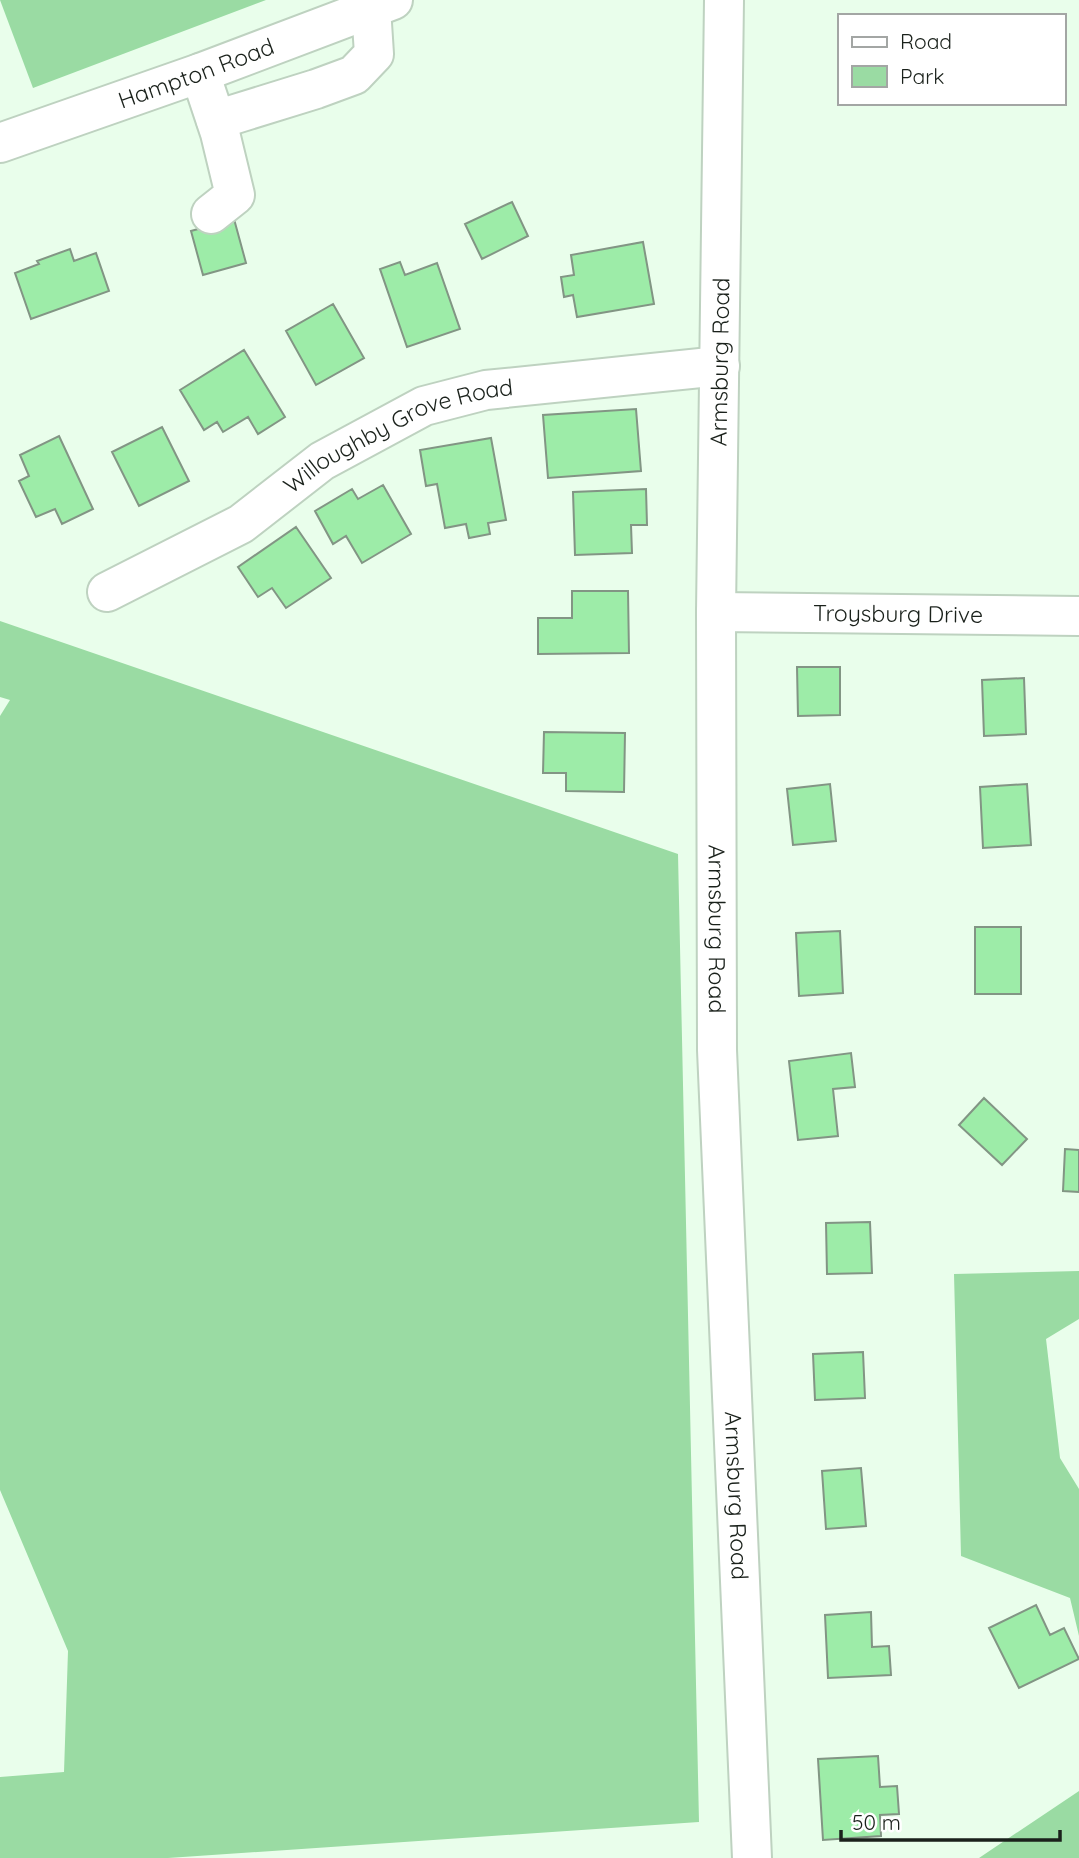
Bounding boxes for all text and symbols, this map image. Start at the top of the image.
legend [838,14,1065,105]
text: Road [900,28,952,54]
street label: Hampton Road [114,31,278,115]
text: Park [900,63,944,89]
street label: Armsburg Road [704,277,735,447]
street label: Willoughby Grove Road [278,372,514,499]
street label: Troysburg Drive [813,598,983,629]
street label: Armsburg Road [703,844,732,1013]
street label: Armsburg Road [719,1411,755,1580]
scale bar [841,1798,1060,1842]
text: 50 m [852,1809,901,1835]

